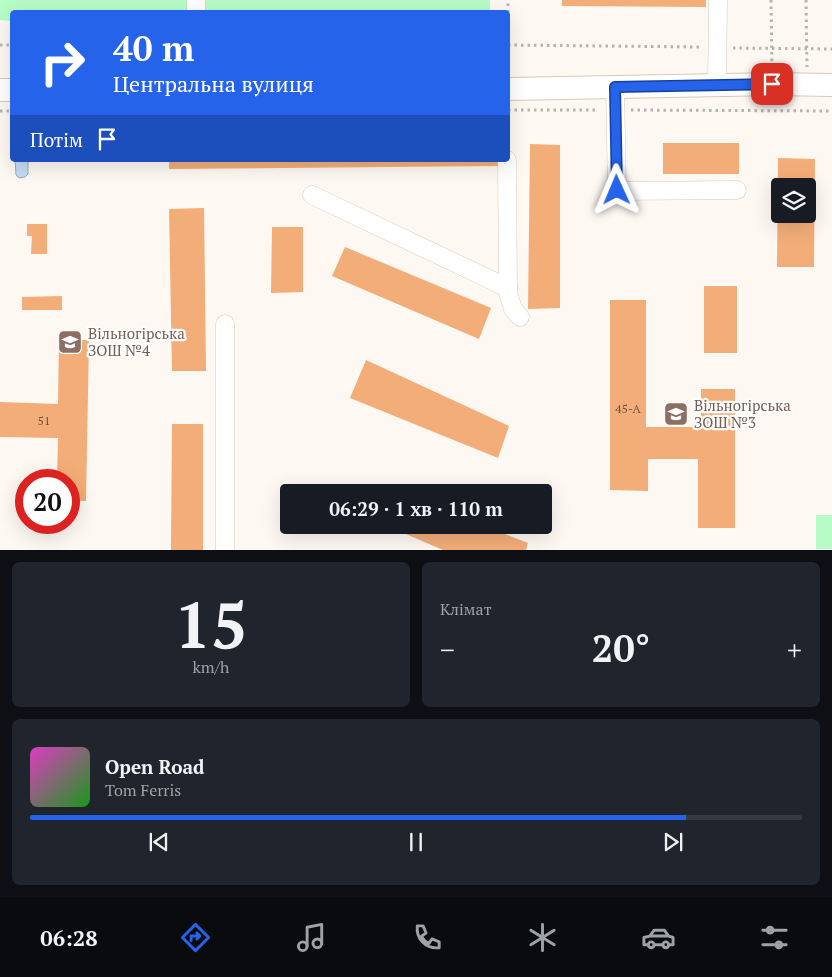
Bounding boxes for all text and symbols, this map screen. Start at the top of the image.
text: 40 m [113,25,194,71]
icon: right [30,30,95,95]
pin [751,63,793,105]
text: Центральна вулиця [113,69,314,98]
icon: arrive [758,70,786,98]
icon: arrive [93,125,121,153]
text: Потім [30,127,83,152]
position arrow [590,163,642,215]
map controls [771,178,816,223]
button: layers [771,178,816,223]
place label: Вільногірська ЗОШ №4 [88,323,185,360]
school or university icon: Вільногірська ЗОШ №4 [57,329,83,355]
place label: Вільногірська ЗОШ №3 [694,395,791,432]
house number: 45-А [615,401,642,416]
school or university icon: Вільногірська ЗОШ №3 [663,401,689,427]
house number: 51 [38,413,50,428]
speed limit sign: 20 [15,469,80,534]
text: 06:29 · 1 хв · 110 m [329,496,503,521]
text: 15 [174,580,248,667]
text: Клімат [440,598,492,620]
text: 20° [592,623,650,673]
text: − [440,631,455,668]
text: + [787,631,802,668]
text: km/h [193,656,229,678]
text: Open Road [105,754,205,779]
text: Tom Ferris [105,779,181,801]
icon: previous [145,828,173,856]
icon: pause [402,828,430,856]
icon: next [659,828,687,856]
icon: directions [178,920,213,955]
icon: music [294,920,329,955]
icon: phone [410,920,445,955]
icon: climate [525,920,560,955]
icon: car [641,920,676,955]
icon: filters [757,920,792,955]
text: 06:28 [40,923,98,952]

